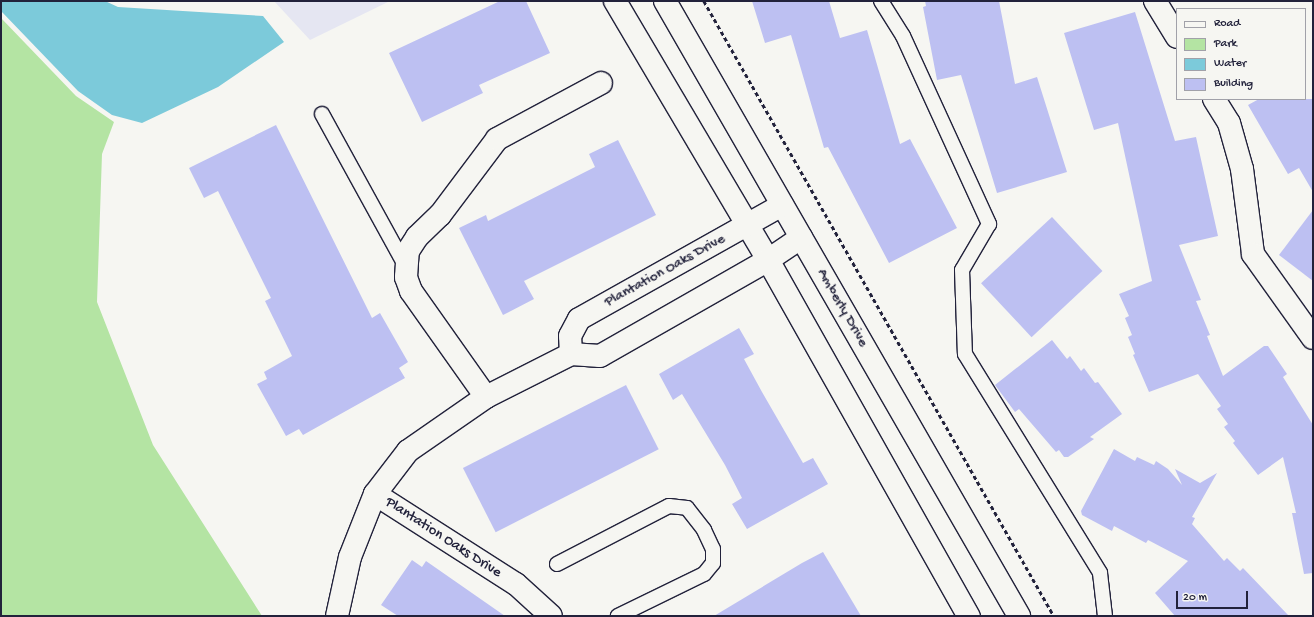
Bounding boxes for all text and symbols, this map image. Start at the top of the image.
legend [1176,8,1306,100]
text: Road [1214,17,1240,31]
text: Park [1214,37,1237,51]
text: Water [1214,57,1246,71]
text: Building [1214,77,1253,91]
street label: Plantation Oaks Drive [602,230,728,312]
street label: Amberly Drive [812,266,872,350]
street label: Plantation Oaks Drive [381,494,505,582]
scale bar [1178,583,1250,609]
text: 20 m [1183,591,1207,605]

